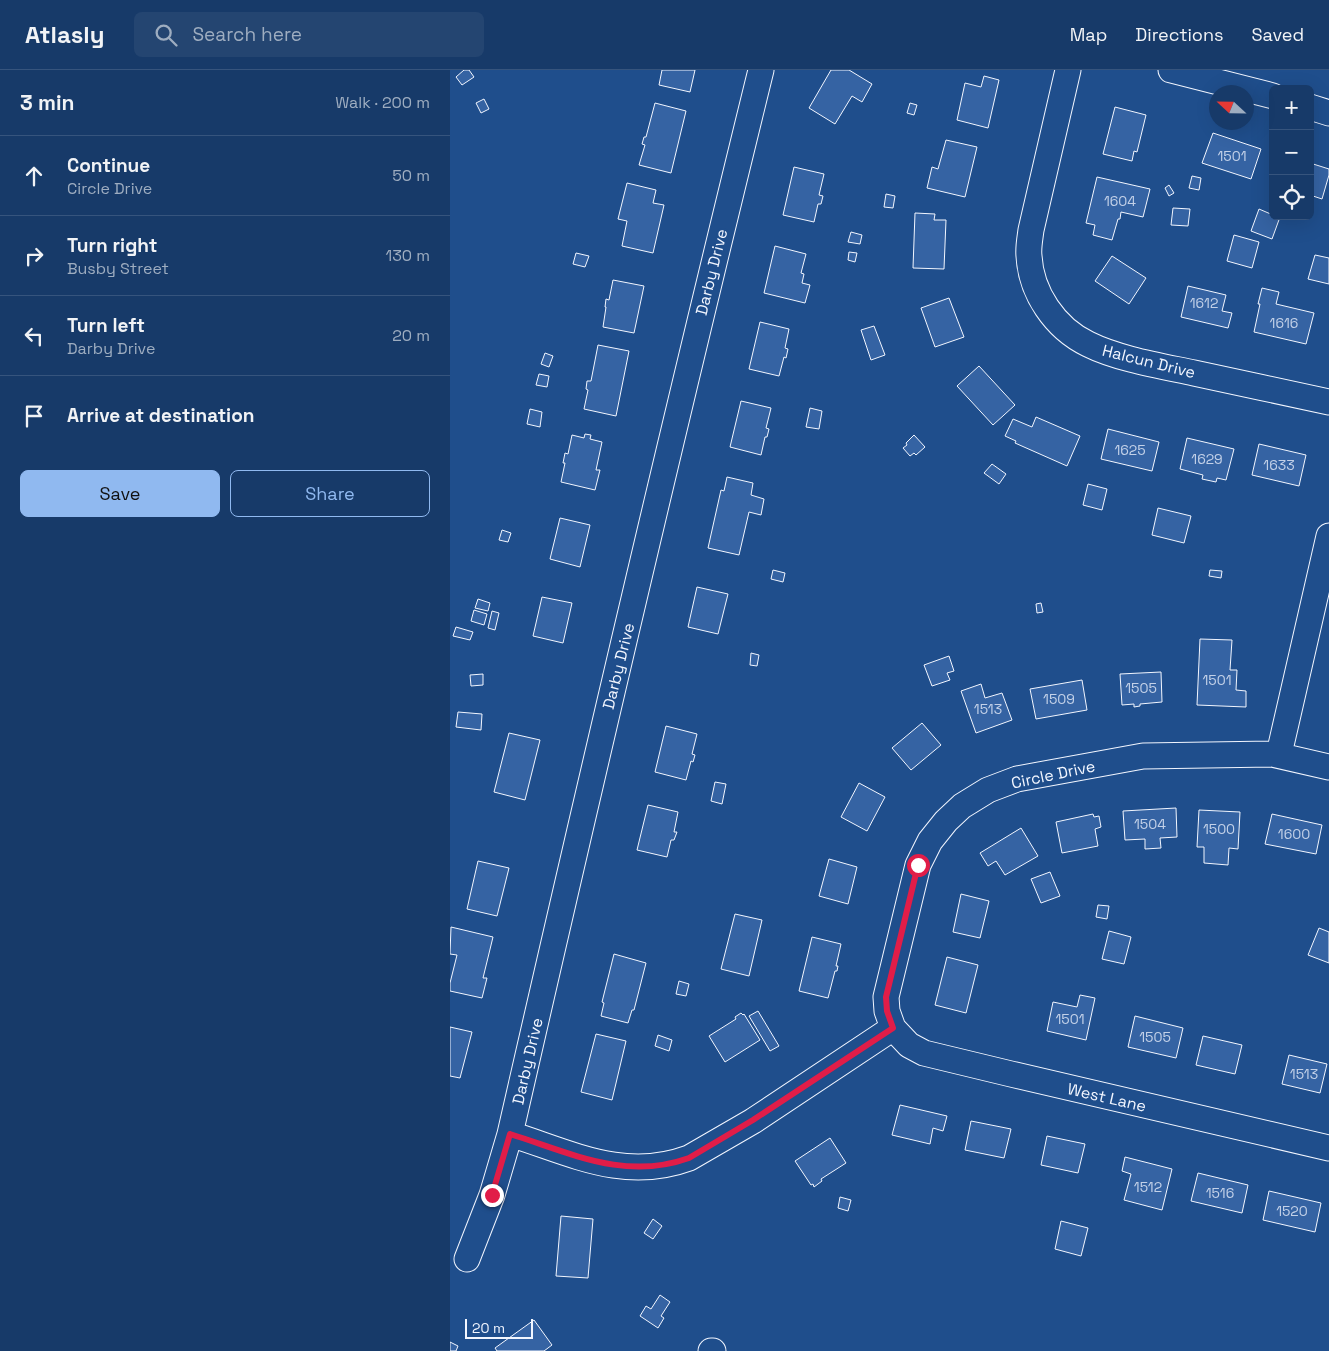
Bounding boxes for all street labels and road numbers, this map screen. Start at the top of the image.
street label: Darby Drive [691,227,732,318]
street label: Halcun Drive [1100,340,1198,383]
street label: Darby Drive [598,621,639,712]
street label: Circle Drive [1009,755,1097,794]
street label: Darby Drive [507,1016,548,1107]
street label: West Lane [1065,1078,1148,1117]

